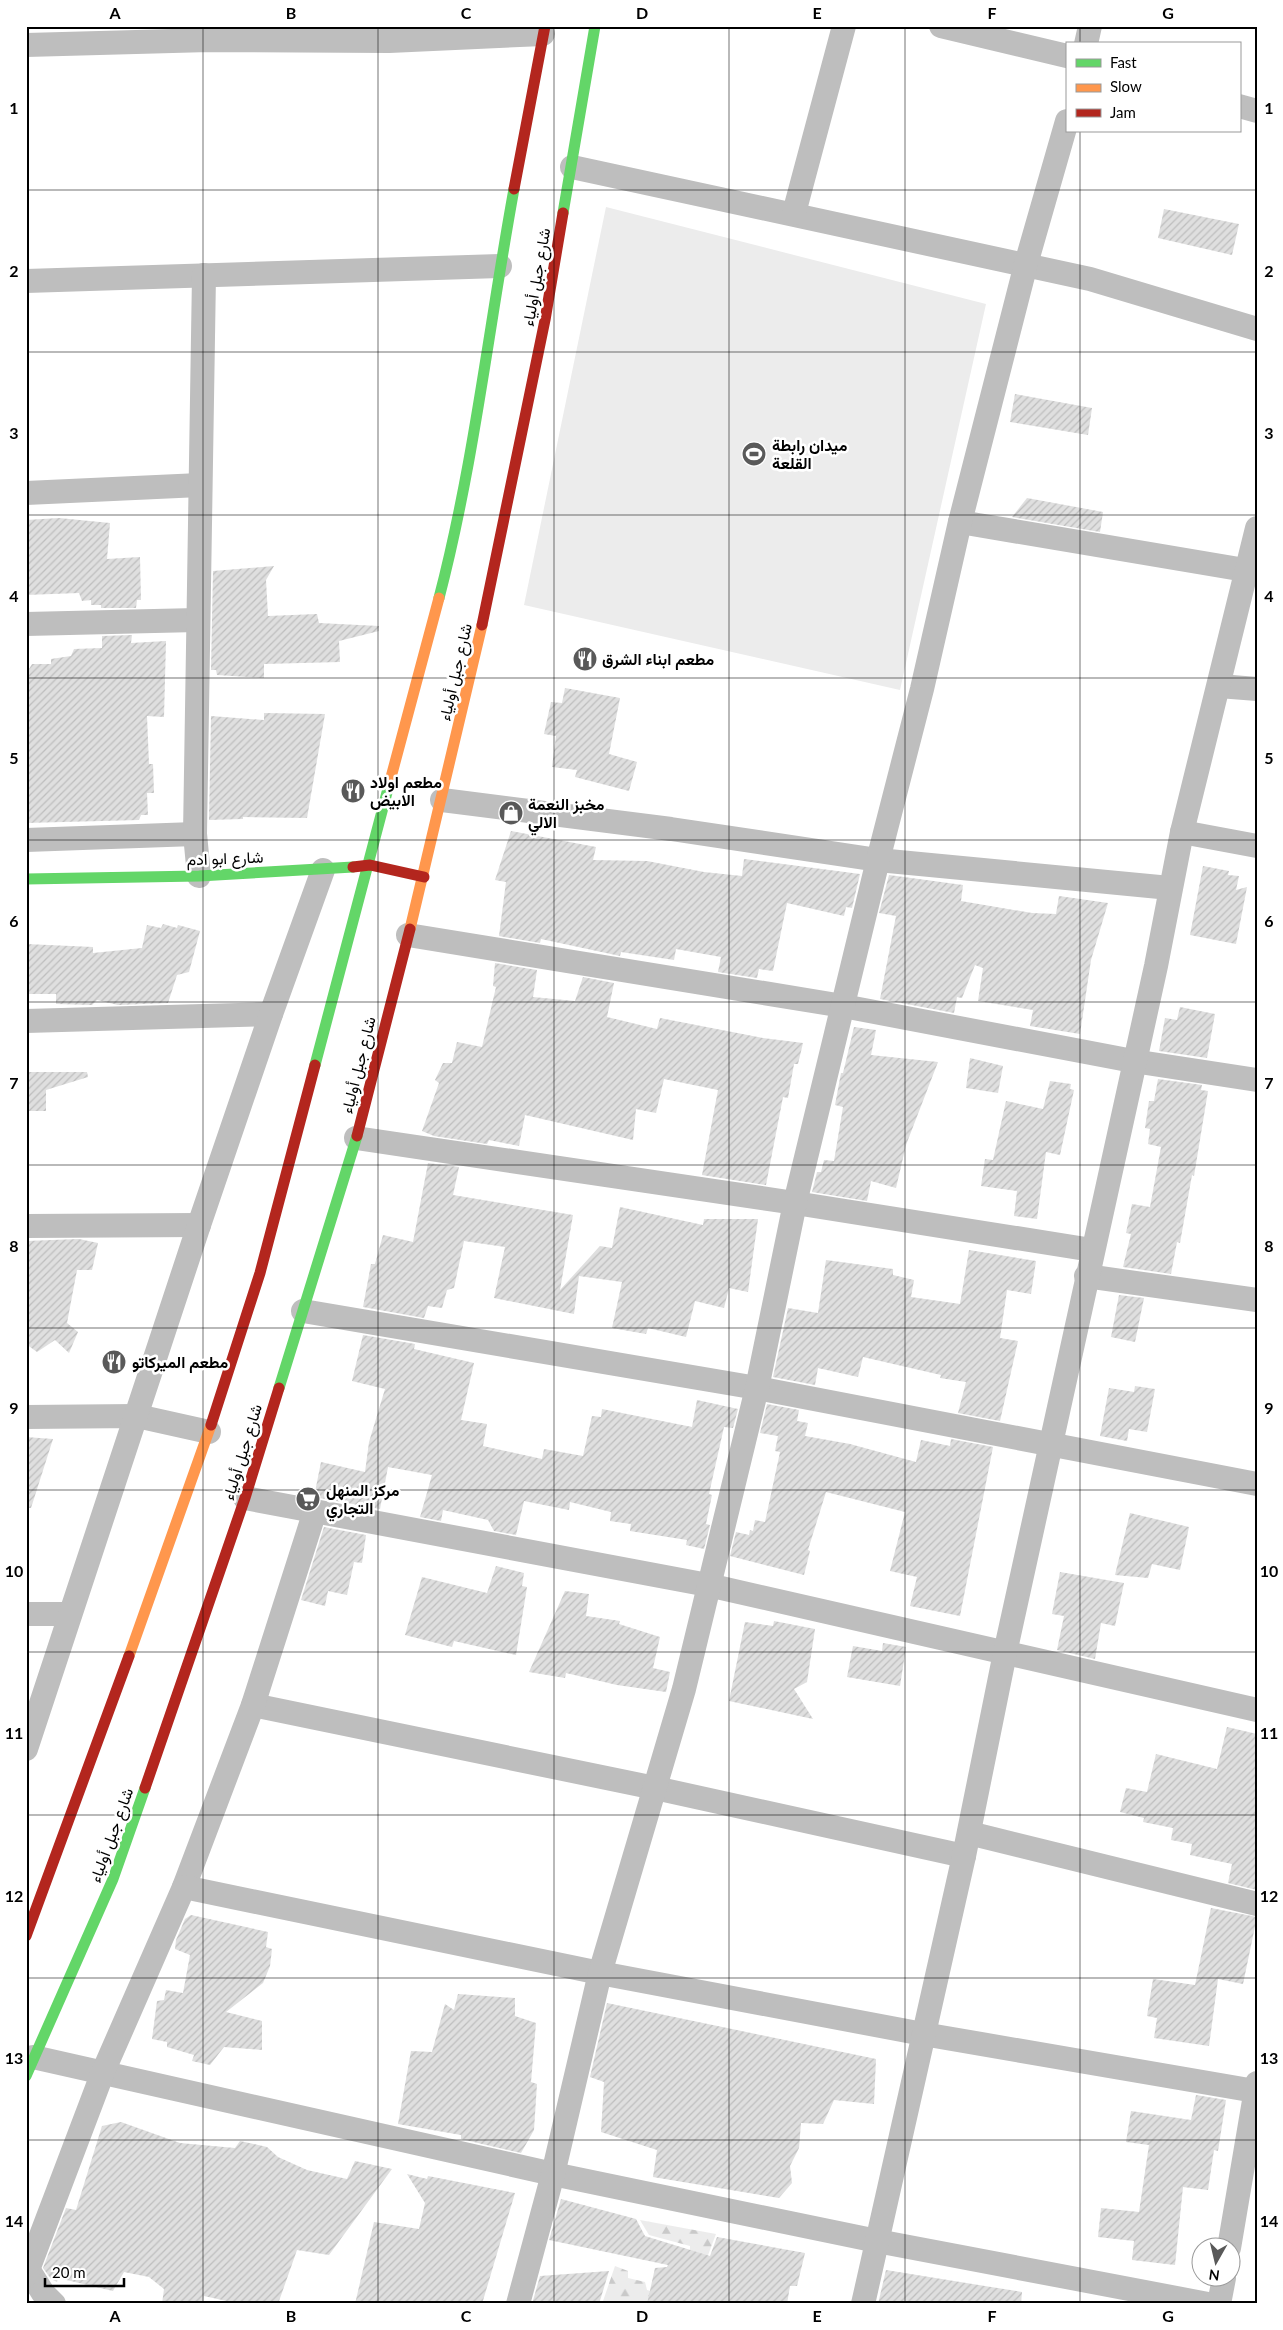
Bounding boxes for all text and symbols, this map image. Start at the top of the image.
text: A [108,3,121,22]
text: B [286,3,296,22]
text: C [461,3,472,22]
text: D [636,3,648,22]
text: E [812,3,822,22]
text: F [987,3,997,22]
text: G [1162,3,1174,22]
legend [1066,42,1240,132]
text: Fast [1110,53,1137,71]
text: Slow [1110,77,1142,95]
text: 1 [9,98,19,117]
text: 1 [1264,98,1274,117]
text: Jam [1110,103,1136,121]
street label: شارع جبل أولياء [518,226,556,328]
text: 2 [9,261,19,280]
text: 2 [1264,261,1274,280]
text: 3 [9,423,19,442]
text: 3 [1264,423,1274,442]
place label: ميدان رابطة القلعة [772,435,848,472]
sports icon: ميدان رابطة القلعة [741,441,767,467]
text: 4 [9,586,19,605]
text: 4 [1264,586,1274,605]
street label: شارع جبل أولياء [434,621,478,723]
restaurant icon: مطعم ابناء الشرق [572,646,598,672]
place label: مطعم ابناء الشرق [602,649,714,670]
text: 5 [9,748,19,767]
text: 5 [1264,748,1274,767]
place label: مطعم اولاد الابيض [370,772,442,810]
restaurant icon: مطعم اولاد الابيض [340,778,366,804]
place label: مخبز النعمة الالي [528,794,605,836]
shop icon: مخبز النعمة الالي [498,800,524,826]
street label: شارع ابو ادم [186,847,264,871]
text: 6 [9,911,19,930]
text: 6 [1264,911,1274,930]
street label: شارع جبل أولياء [336,1014,382,1116]
text: 7 [9,1073,19,1092]
text: 7 [1264,1073,1274,1092]
text: 8 [9,1236,19,1255]
text: 8 [1264,1236,1274,1255]
restaurant icon: مطعم الميركاتو [101,1349,127,1375]
place label: مطعم الميركاتو [132,1352,228,1373]
text: 9 [9,1398,19,1417]
text: 9 [1264,1398,1274,1417]
street label: شارع جبل أولياء [218,1402,268,1503]
place label: مركز المنهل التجاري [326,1480,400,1522]
supermarket icon: مركز المنهل التجاري [295,1486,321,1512]
text: 10 [5,1561,23,1580]
text: 10 [1260,1561,1278,1580]
text: 11 [5,1723,23,1742]
text: 11 [1260,1723,1278,1742]
street label: شارع جبل أولياء [85,1785,139,1886]
text: 12 [5,1886,23,1905]
text: 12 [1260,1886,1278,1905]
text: 13 [5,2048,23,2067]
text: 13 [1260,2048,1278,2067]
text: 14 [5,2211,23,2230]
text: 14 [1260,2211,1278,2230]
north arrow [1190,2238,1240,2288]
scale bar [45,2255,124,2287]
text: 20 m [52,2263,86,2281]
text: N [1208,2266,1221,2285]
text: A [108,2306,121,2325]
text: B [286,2306,296,2325]
text: C [461,2306,472,2325]
text: D [636,2306,648,2325]
text: E [812,2306,822,2325]
text: F [987,2306,997,2325]
text: G [1162,2306,1174,2325]

